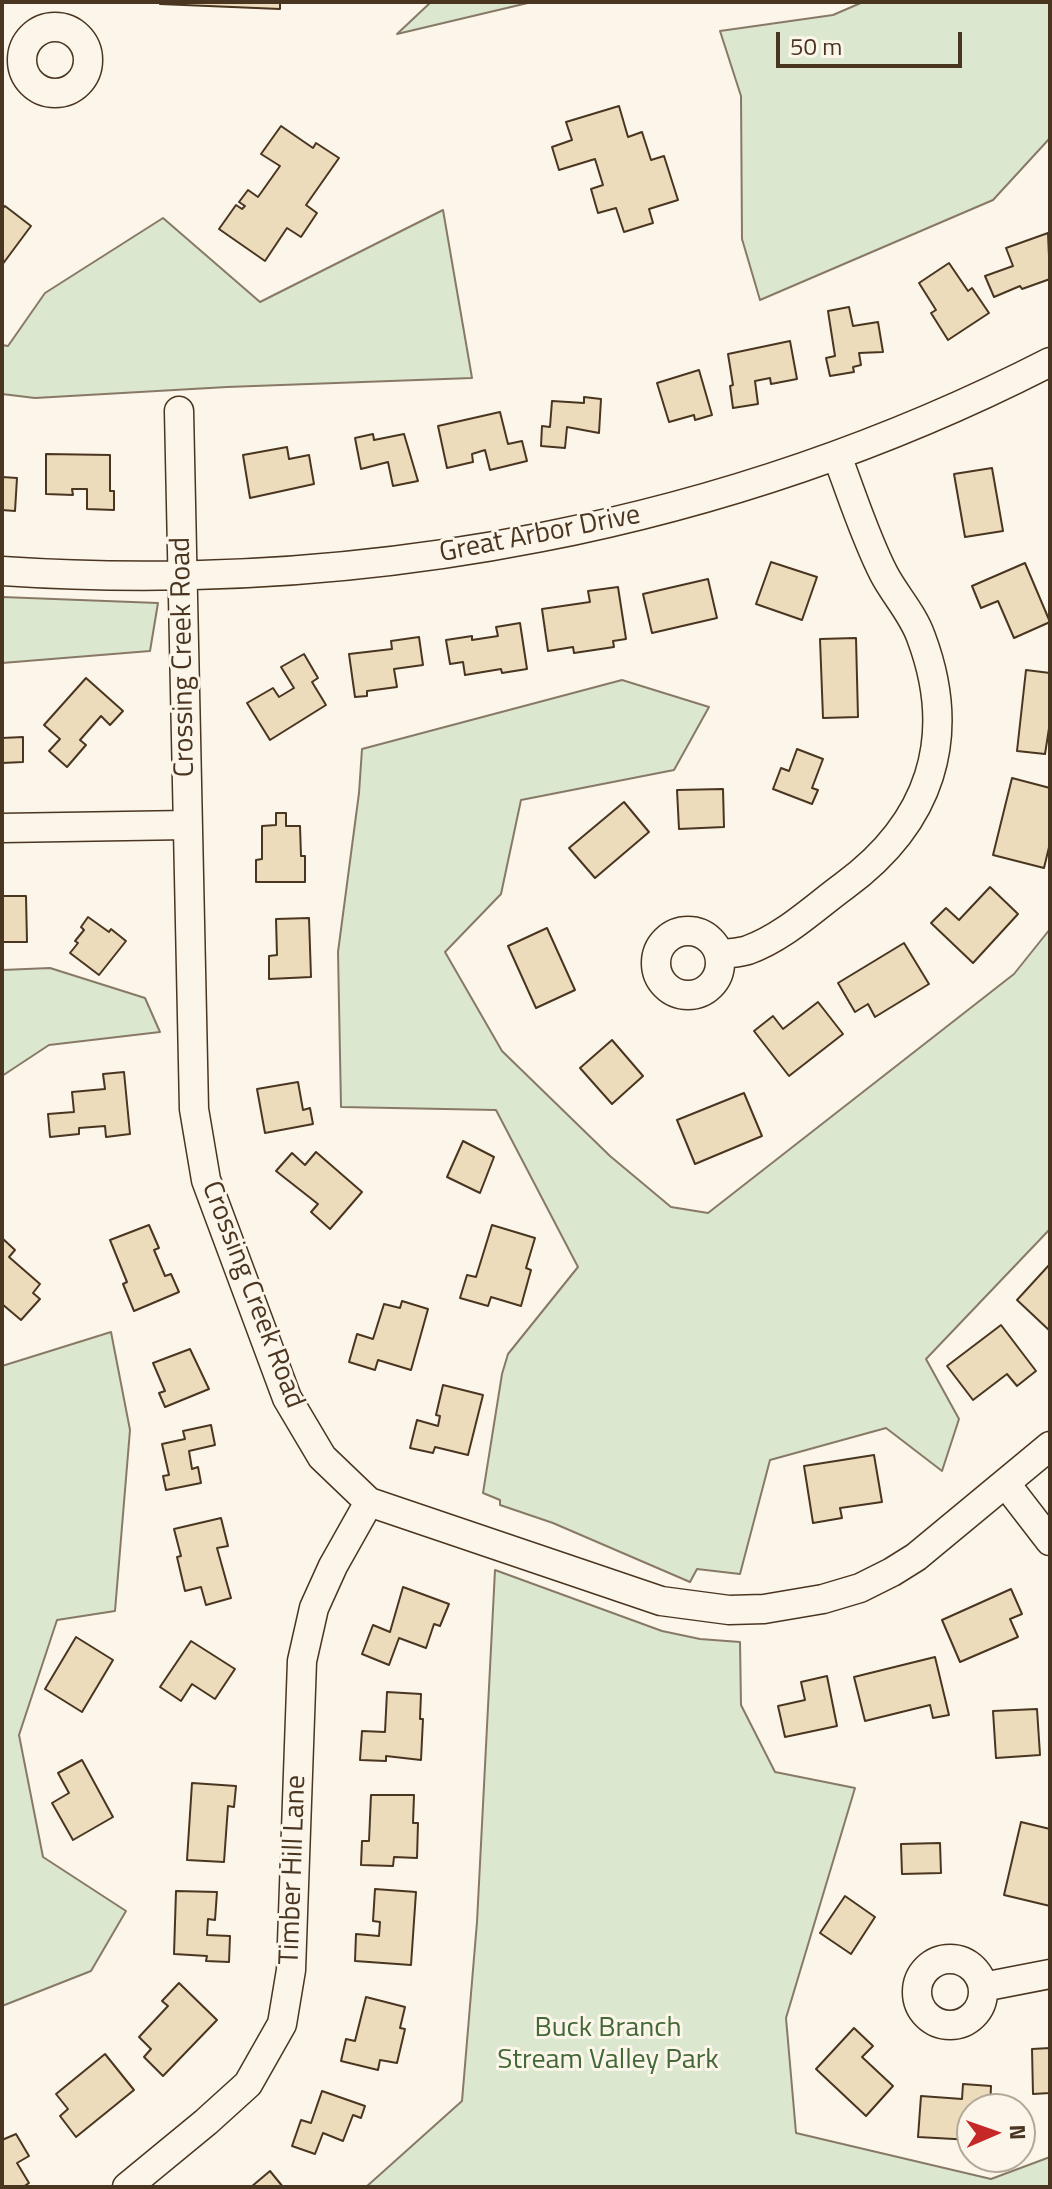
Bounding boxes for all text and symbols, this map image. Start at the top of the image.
scale bar [780,16,966,66]
text: 50 m [790,28,842,64]
street label: Great Arbor Drive [437,499,643,571]
street label: Crossing Creek Road [165,537,203,777]
street label: Crossing Creek Road [193,1177,311,1413]
street label: Timber Hill Lane [274,1775,314,1965]
park label: Buck Branch Stream Valley Park [497,2012,719,2078]
north arrow [956,2093,1036,2173]
text: N [1001,2124,1035,2140]

